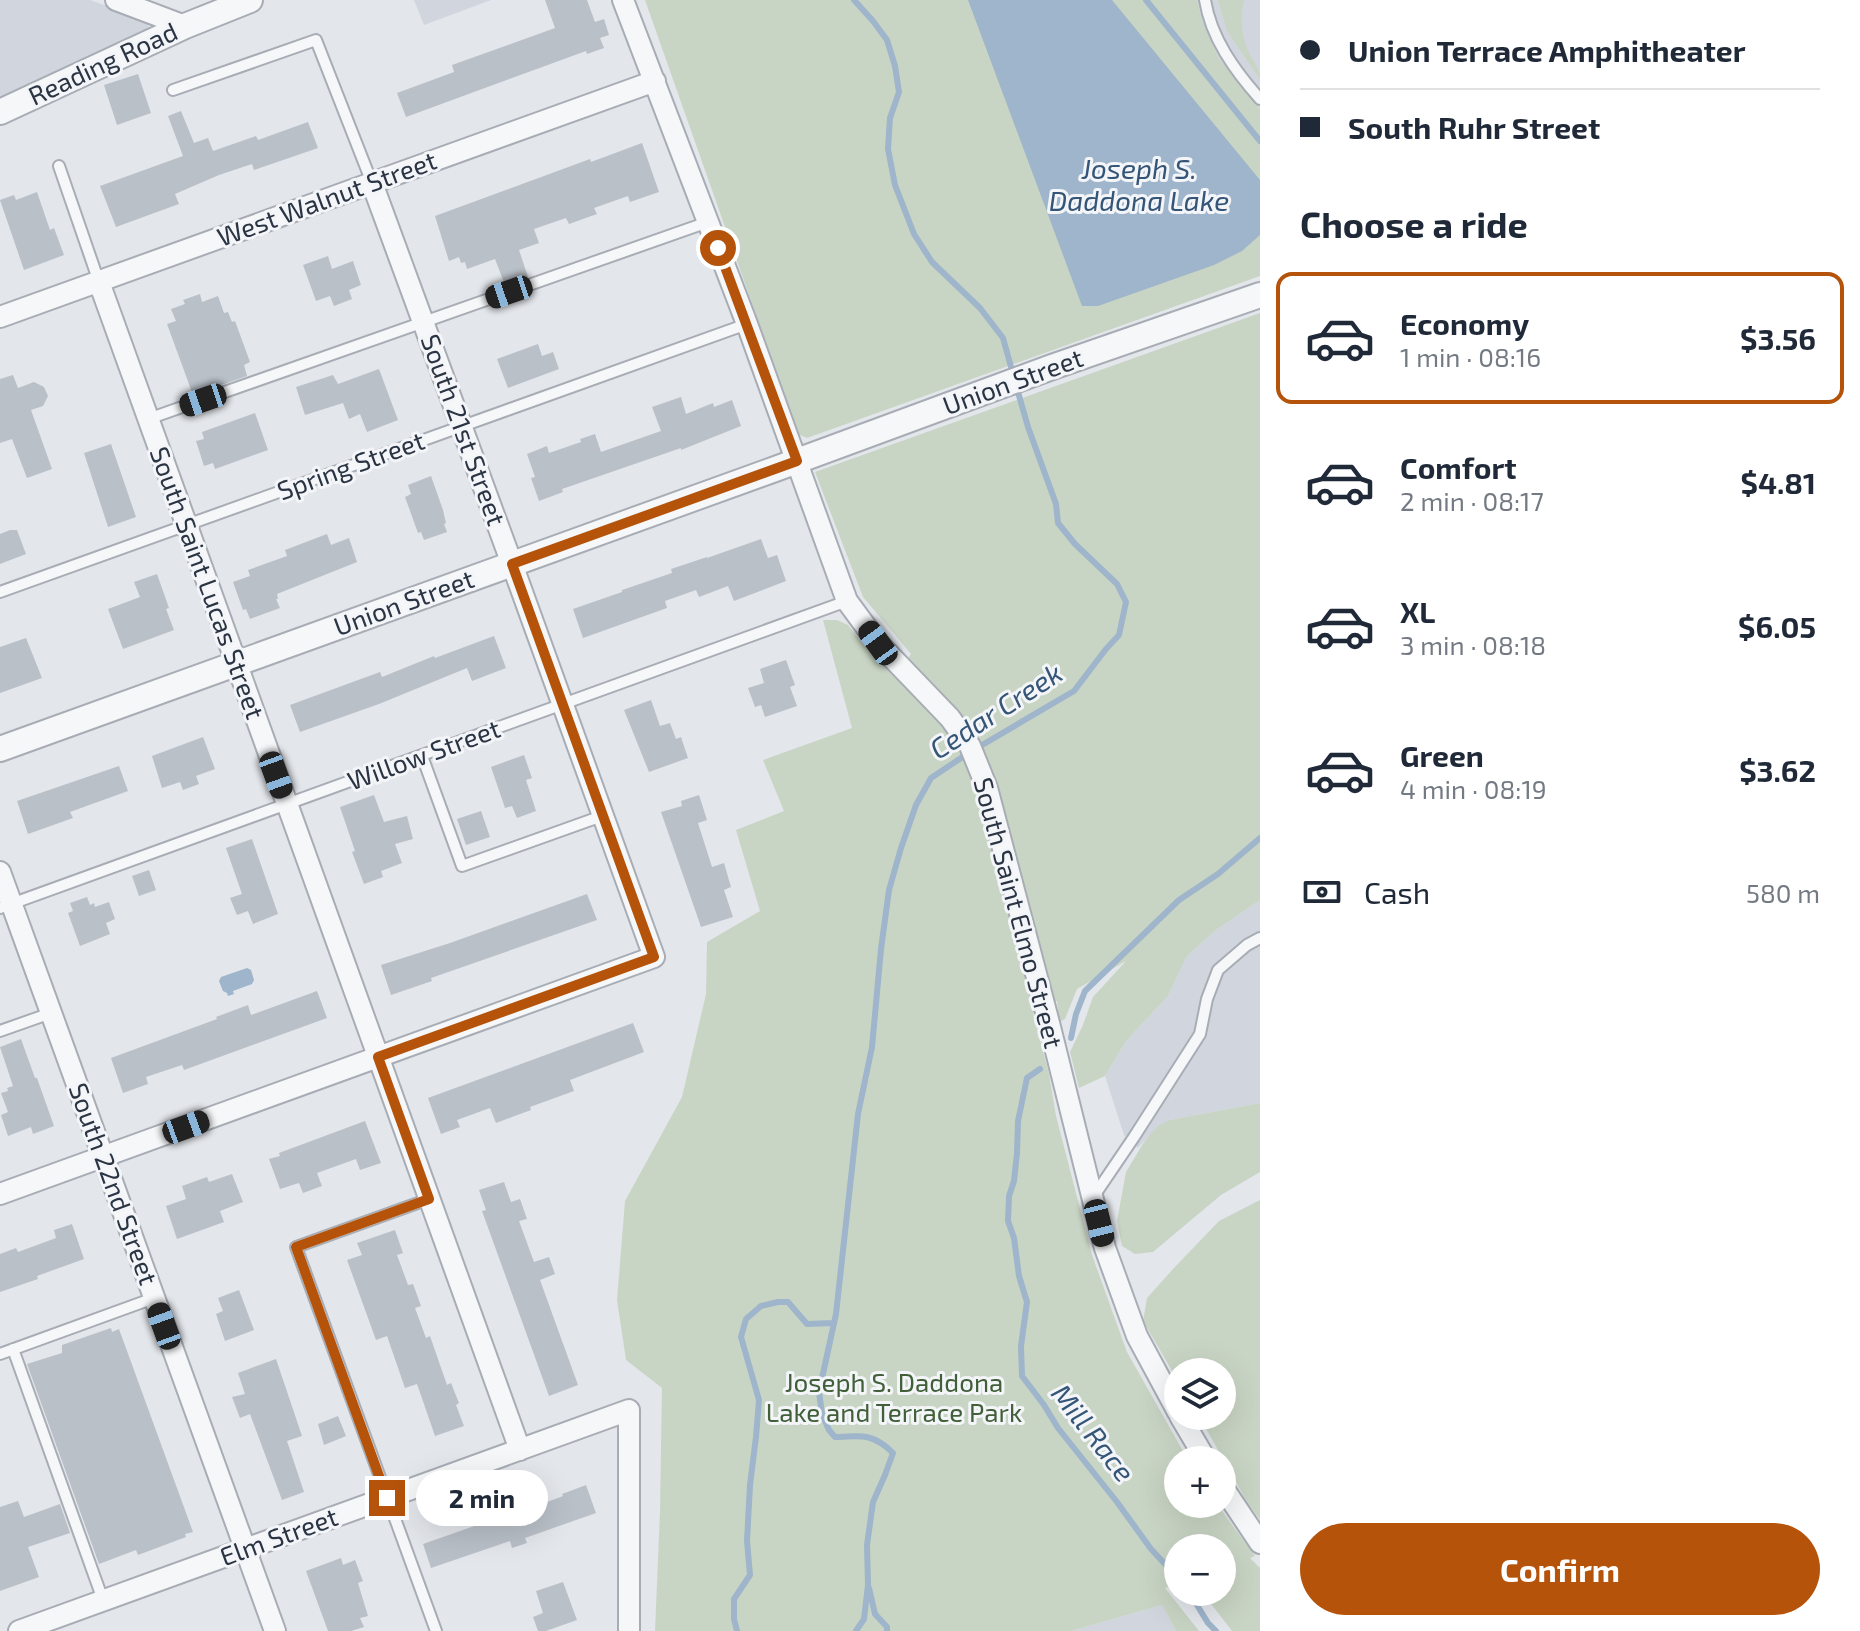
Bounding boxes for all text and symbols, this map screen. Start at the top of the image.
street label: Reading Road [23,15,182,111]
text: Union Terrace Amphitheater [1348,32,1746,68]
text: South Ruhr Street [1348,109,1600,145]
street label: West Walnut Street [213,144,440,252]
water label: Joseph S. Daddona Lake [1049,151,1229,217]
text: Choose a ride [1300,202,1528,245]
route start [700,230,736,266]
car [482,273,536,311]
icon: car [1304,302,1376,374]
text: Economy [1400,305,1529,341]
text: $3.56 [1740,320,1816,356]
street label: South 21st Street [415,330,513,529]
street label: Union Street [938,341,1087,420]
text: 1 min · 08:16 [1400,341,1541,372]
car [176,381,230,419]
street label: Spring Street [273,424,428,506]
street label: South Saint Lucas Street [145,442,272,723]
icon: car [1304,446,1376,518]
text: Comfort [1400,449,1517,485]
text: $4.81 [1741,464,1816,500]
text: 2 min · 08:17 [1400,485,1544,516]
street label: Union Street [329,562,478,641]
icon: car [1304,590,1376,662]
text: XL [1400,593,1435,629]
text: $6.05 [1738,608,1816,644]
car [854,617,902,669]
text: 3 min · 08:18 [1400,629,1546,660]
water label: Cedar Creek [923,655,1068,766]
street label: Willow Street [343,712,504,796]
icon: car [1304,734,1376,806]
text: Green [1400,737,1484,773]
car [257,748,295,802]
text: $3.62 [1739,752,1816,788]
text: 4 min · 08:19 [1400,773,1547,804]
street label: South Saint Elmo Street [968,774,1071,1051]
icon: cash [1300,870,1344,914]
text: Cash [1364,874,1430,910]
text: 580 m [1746,877,1820,908]
street label: South 22nd Street [64,1078,165,1289]
car [159,1108,213,1146]
car [1082,1197,1116,1249]
car [145,1299,183,1353]
map controls [1164,1358,1236,1606]
button: layers [1164,1358,1236,1430]
park label: Joseph S. Daddona Lake and Terrace Park [766,1366,1022,1427]
water label: Mill Race [1045,1377,1143,1488]
button: + [1164,1446,1236,1518]
callout: 2 min [415,1470,547,1526]
route end [369,1480,405,1516]
text: 2 min [449,1482,515,1513]
street label: Elm Street [215,1500,342,1571]
button: Confirm [1300,1523,1820,1615]
button: − [1164,1534,1236,1606]

